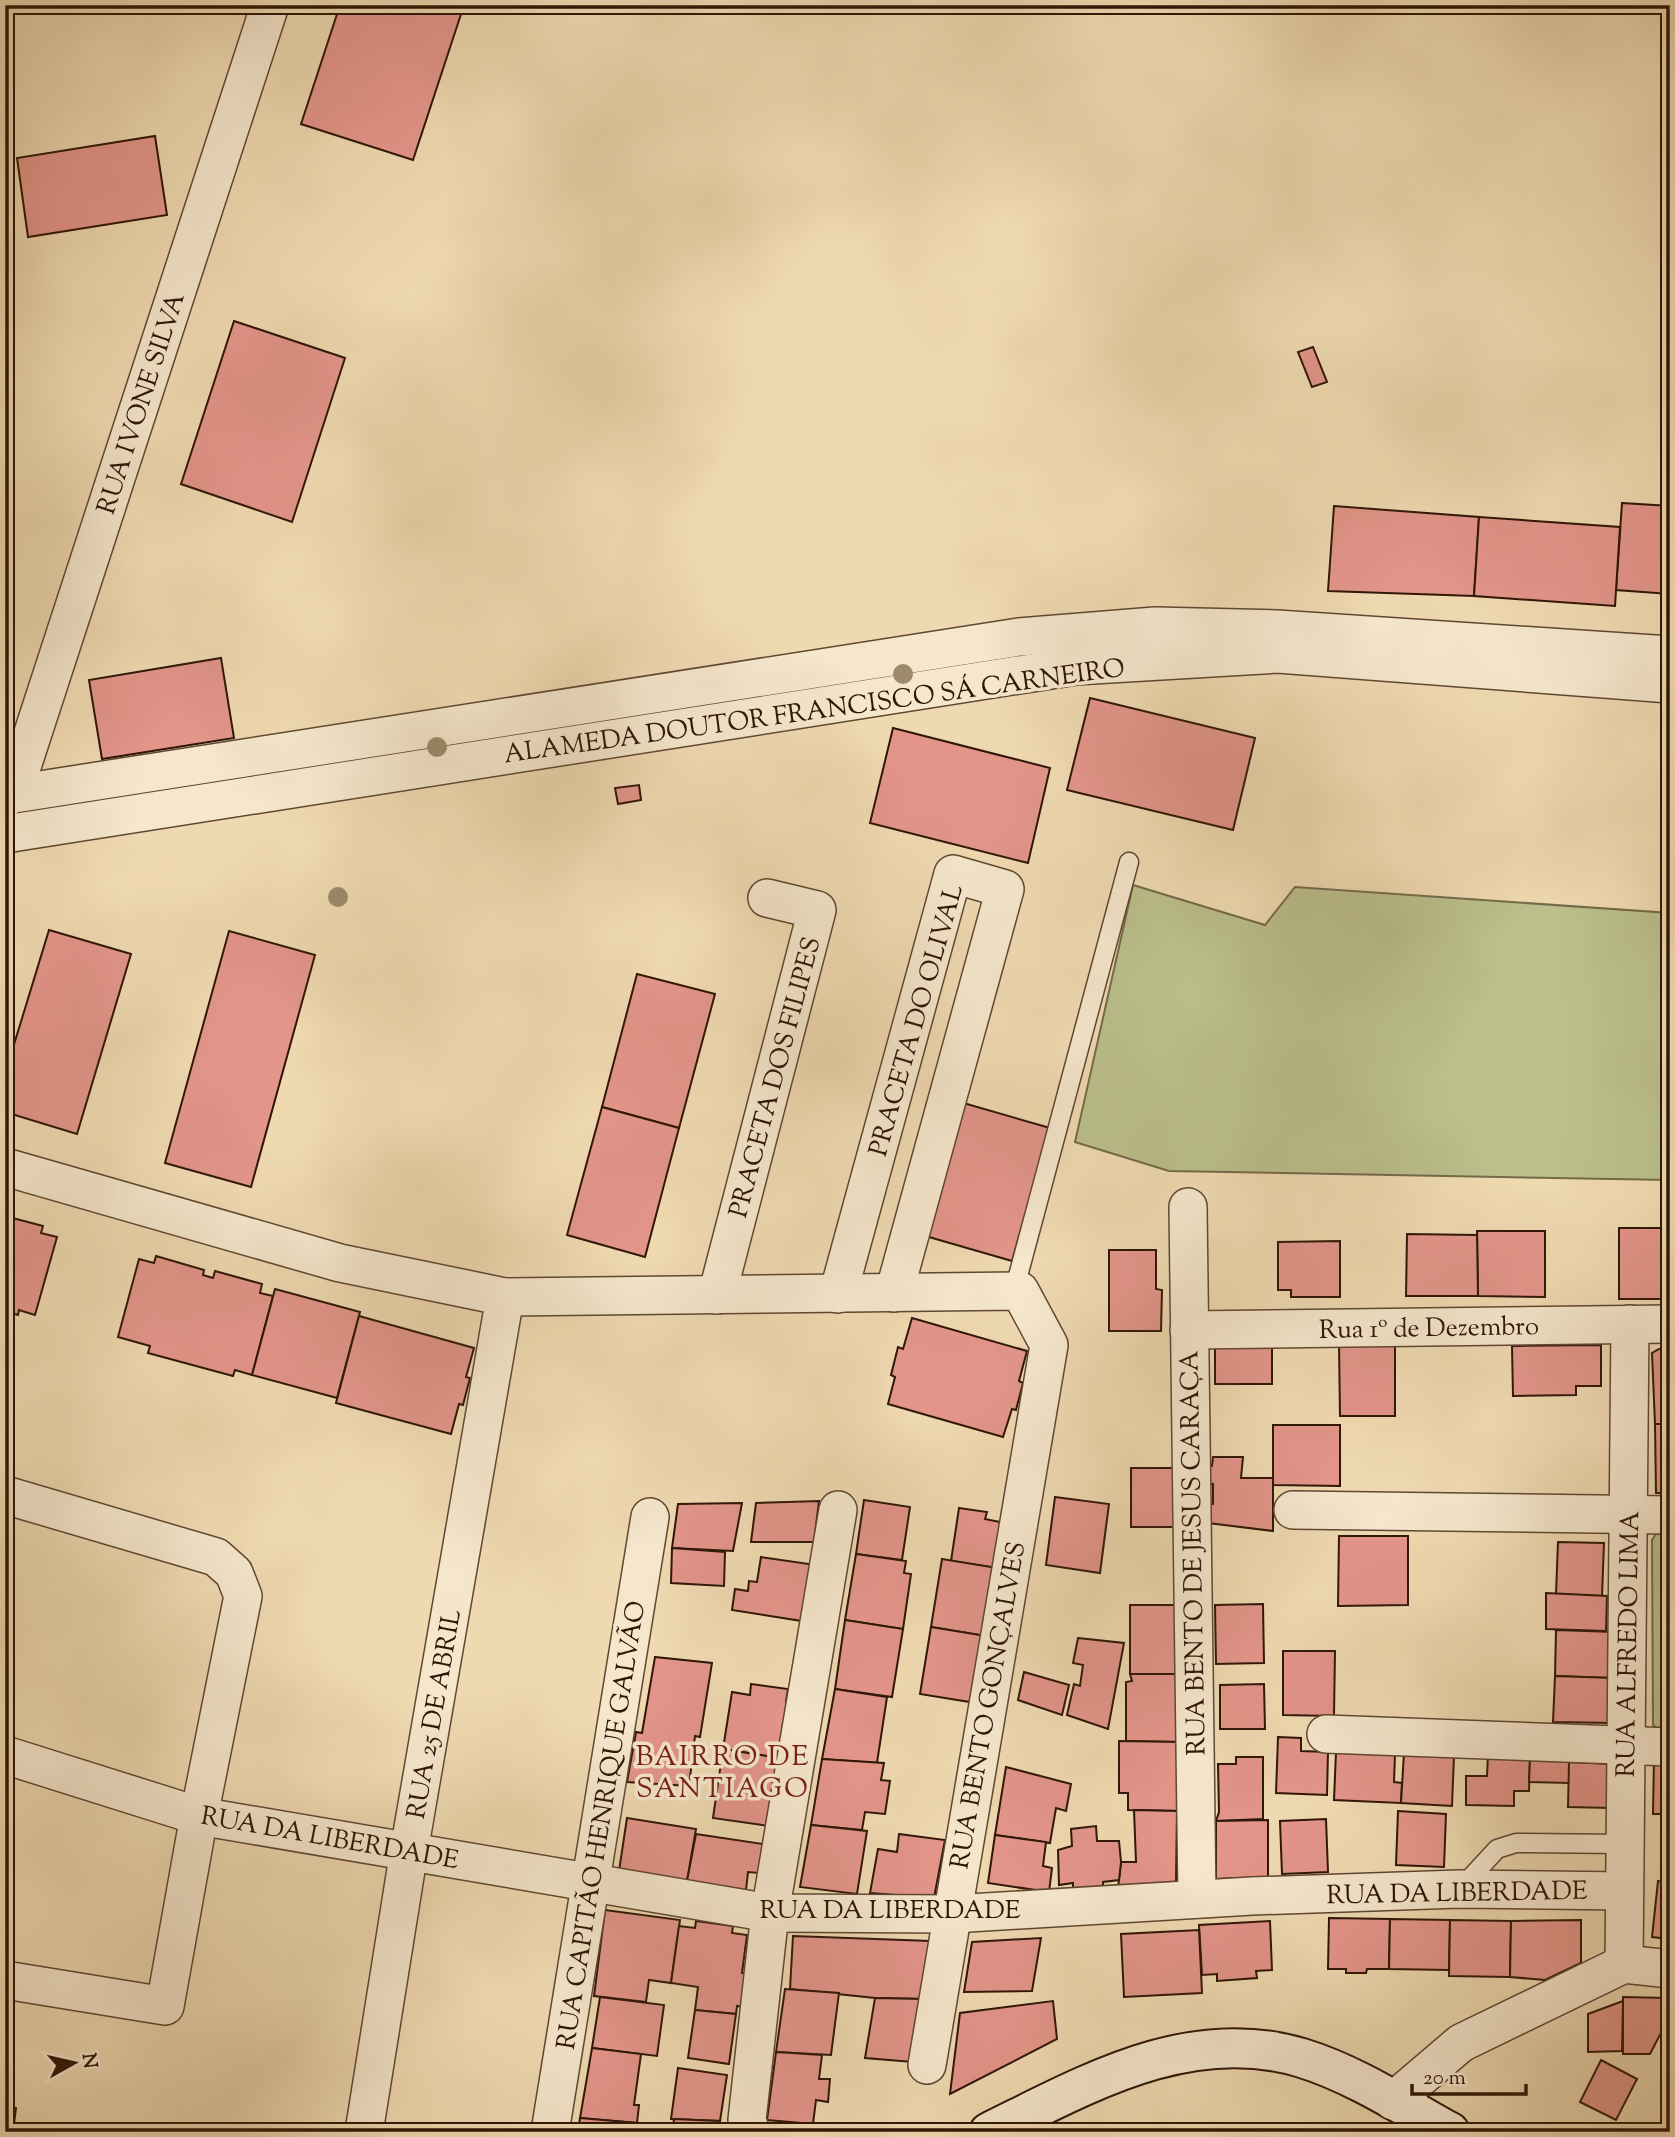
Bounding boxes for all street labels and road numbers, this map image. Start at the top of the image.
street label: RUA IVONE SILVA [89,288,196,519]
street label: ALAMEDA DOUTOR FRANCISCO SÁ CARNEIRO [501,651,1127,774]
street label: PRACETA DO OLIVAL [861,880,974,1161]
street label: PRACETA DOS FILIPES [721,933,832,1222]
street label: Rua 1º de Dezembro [1319,1309,1540,1350]
street label: RUA BENTO DE JESUS CARAÇA [1172,1350,1217,1756]
street label: RUA ALFREDO LIMA [1609,1510,1650,1778]
street label: RUA BENTO GONÇALVES [942,1539,1036,1872]
street label: RUA CAPITÃO HENRIQUE GALVÃO [549,1598,656,2052]
street label: RUA 25 DE ABRIL [399,1606,472,1822]
street label: RUA DA LIBERDADE [198,1799,462,1880]
street label: RUA DA LIBERDADE [1326,1874,1588,1915]
street label: RUA DA LIBERDADE [759,1893,1021,1930]

